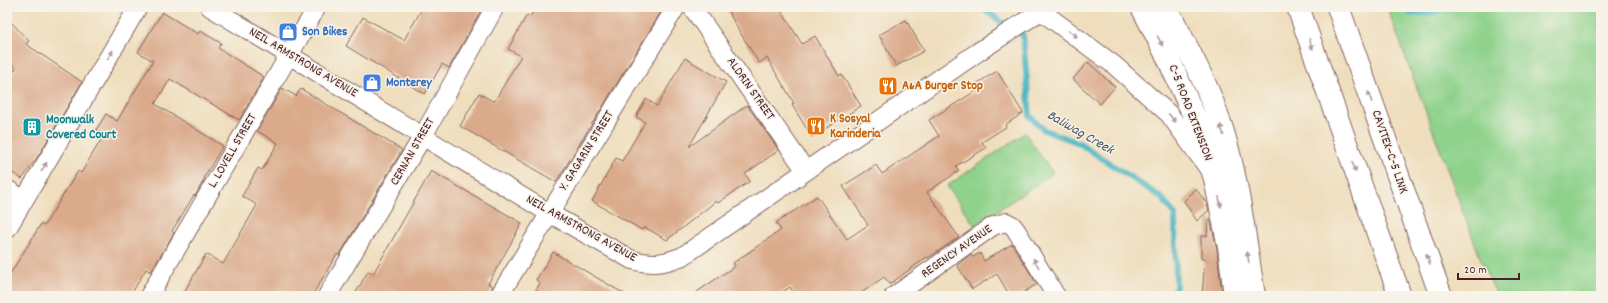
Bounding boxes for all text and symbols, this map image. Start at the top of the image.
shop icon: Son Bikes [277,21,299,43]
street label: NEIL ARMSTRONG AVENUE [245,23,361,103]
place label: Son Bikes [302,23,348,42]
one-way arrow [1067,30,1078,38]
one-way arrow [1157,36,1163,47]
one-way arrow [1309,38,1315,50]
one-way arrow [106,49,113,61]
street label: ALDRIN STREET [721,54,779,124]
street label: C-5 ROAD EXTENSION [1163,62,1217,164]
shop icon: Monterey [361,72,383,94]
place label: Monterey [386,74,432,93]
restaurant icon: A&A Burger Stop [877,75,899,97]
place label: A&A Burger Stop [902,77,983,96]
one-way arrow [1367,91,1373,103]
water label: Baliwag Creek [1043,106,1118,161]
street label: Y. GAGARIN STREET [555,107,619,195]
street label: CAVITEX–C-5 LINK [1366,107,1412,197]
street label: L. LOVELL STREET [204,110,262,192]
place label: K Sosyal Karinderia [830,110,881,144]
place label: Moonwalk Covered Court [46,111,117,145]
one-way arrow [1167,112,1176,123]
street label: CERNAN STREET [386,114,440,190]
restaurant icon: K Sosyal Karinderia [805,115,827,137]
building icon: Moonwalk Covered Court [21,116,43,138]
one-way arrow [1219,124,1225,136]
one-way arrow [40,161,47,173]
one-way arrow [1351,161,1357,173]
street label: NEIL ARMSTRONG AVENUE [522,191,640,267]
one-way arrow [1217,196,1223,208]
street label: REGENCY AVENUE [918,220,997,284]
one-way arrow [1245,251,1251,264]
one-way arrow [1424,253,1430,265]
scale bar [1458,255,1519,281]
one-way arrow [1032,258,1040,268]
text: 20 m [1464,262,1487,279]

